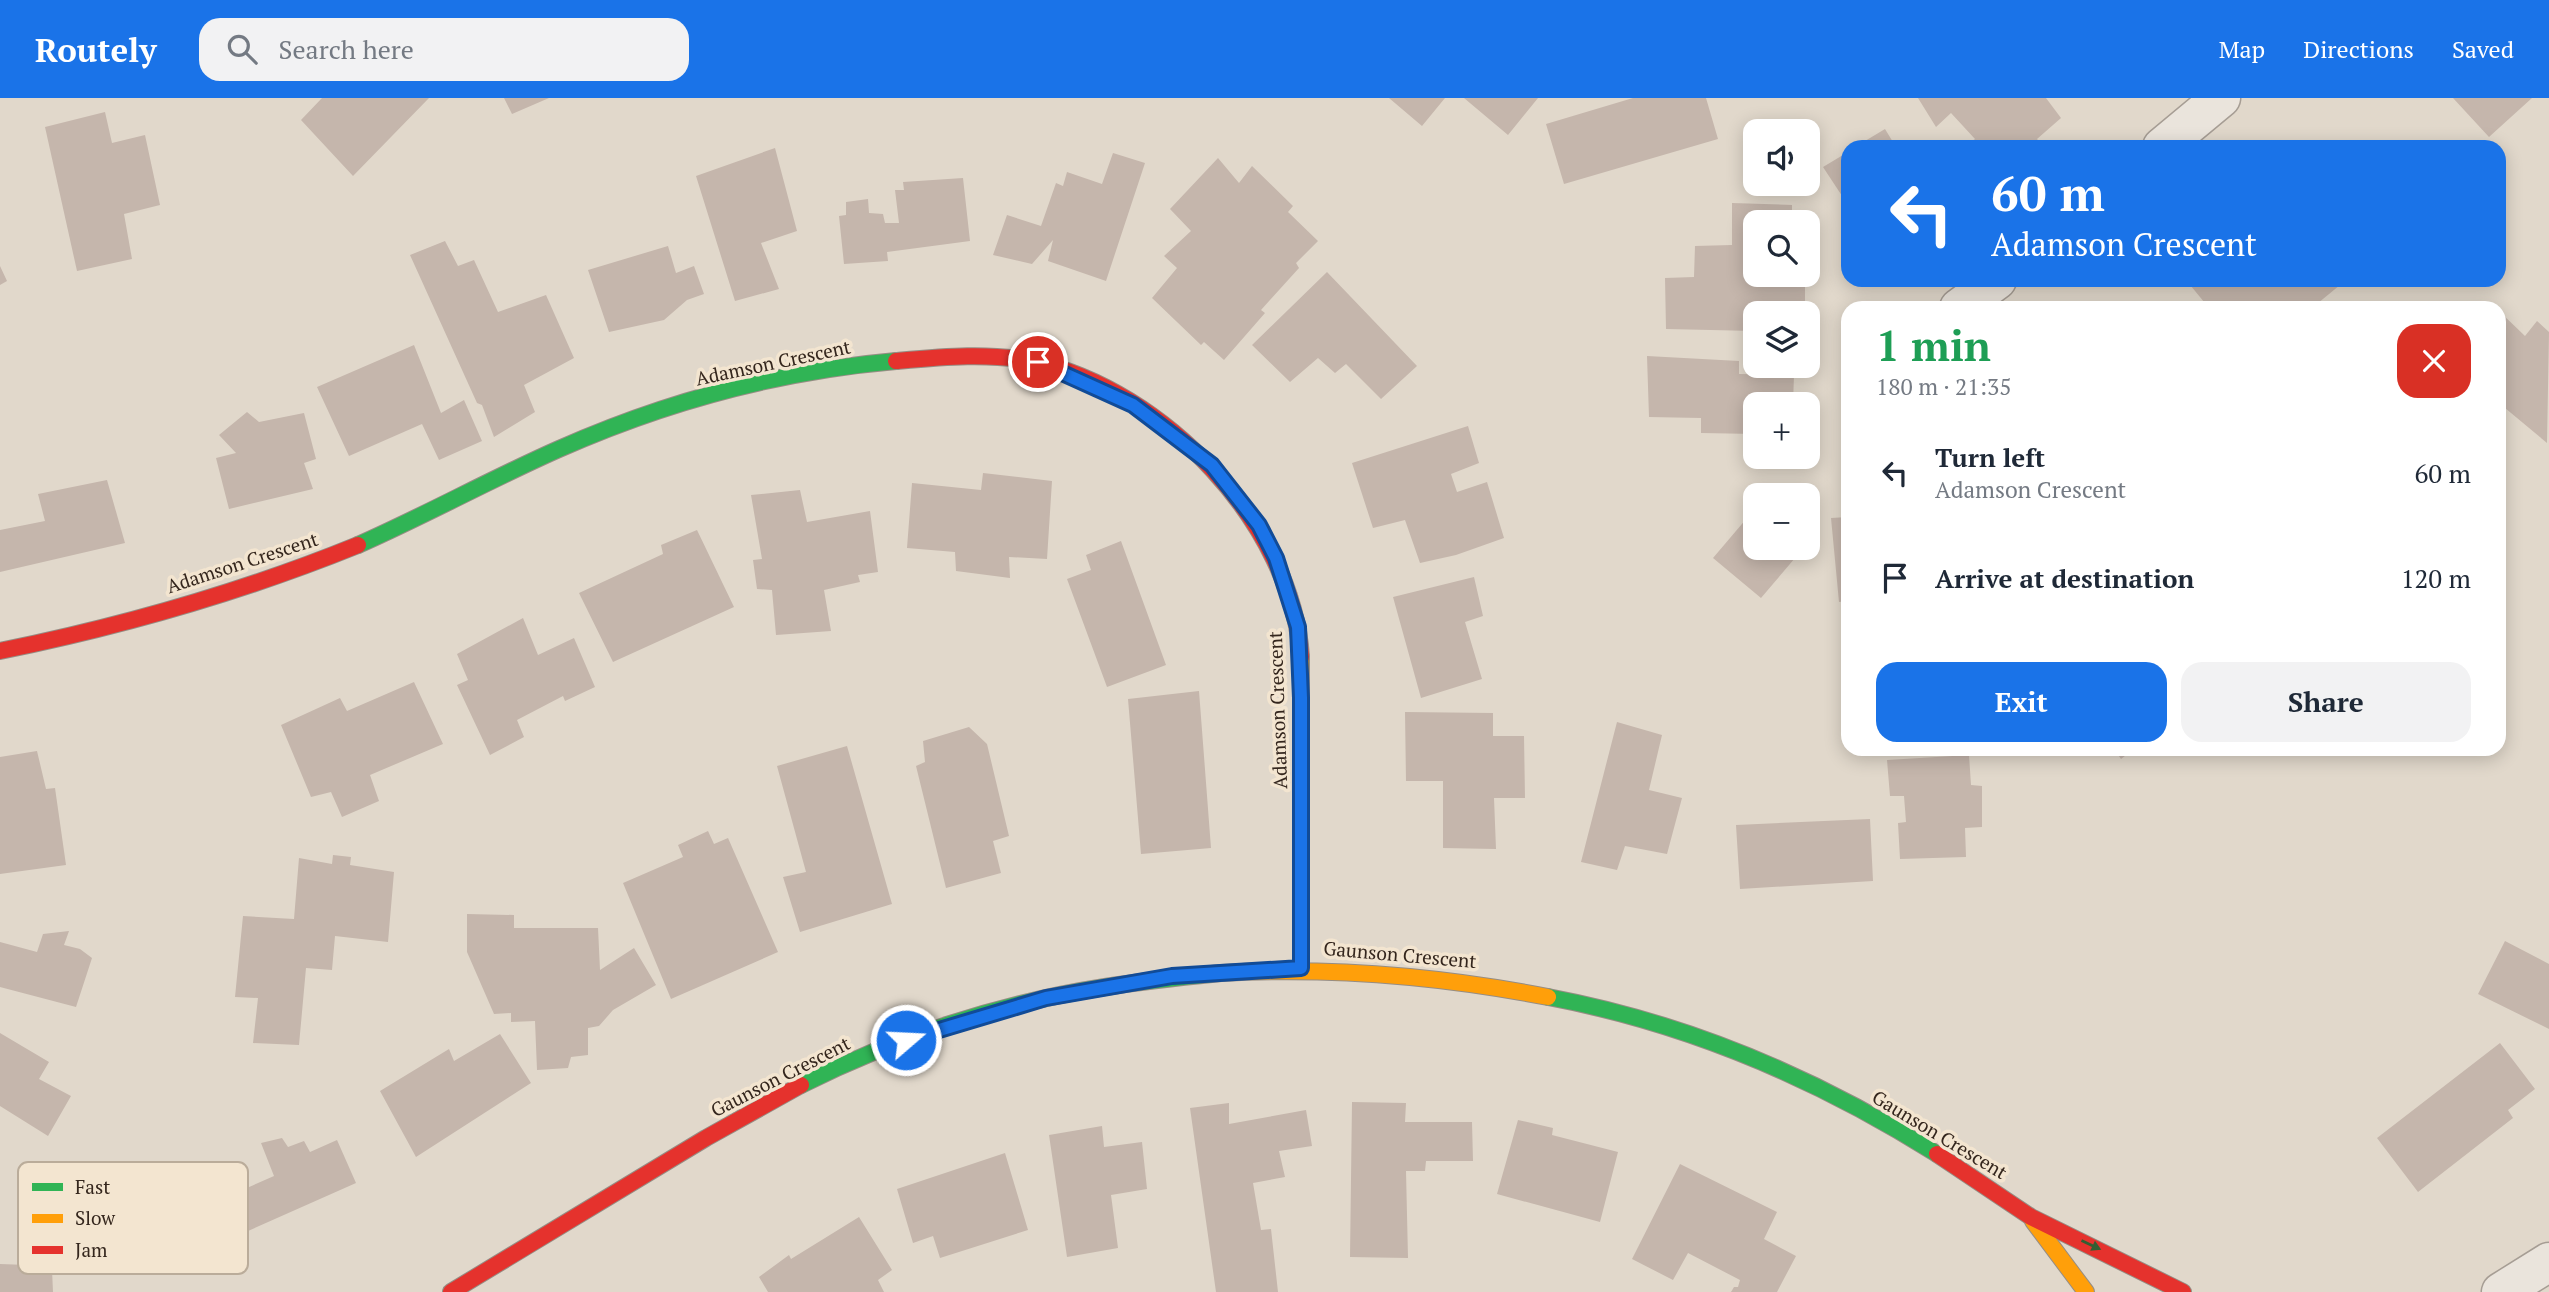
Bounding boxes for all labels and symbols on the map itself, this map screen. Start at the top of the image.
pin [1008,332,1068,392]
street label: Adamson Crescent [693,333,853,391]
street label: Adamson Crescent [163,526,321,598]
street label: Adamson Crescent [1262,631,1292,789]
street label: Gaunson Crescent [1323,935,1477,973]
position arrow [869,1003,943,1077]
street label: Gaunson Crescent [706,1030,854,1122]
street label: Gaunson Crescent [1868,1084,2012,1184]
legend [18,1162,248,1274]
text: Fast [75,1174,110,1199]
text: Slow [75,1205,116,1230]
text: Jam [75,1237,108,1262]
one-way arrow [2081,1239,2102,1250]

